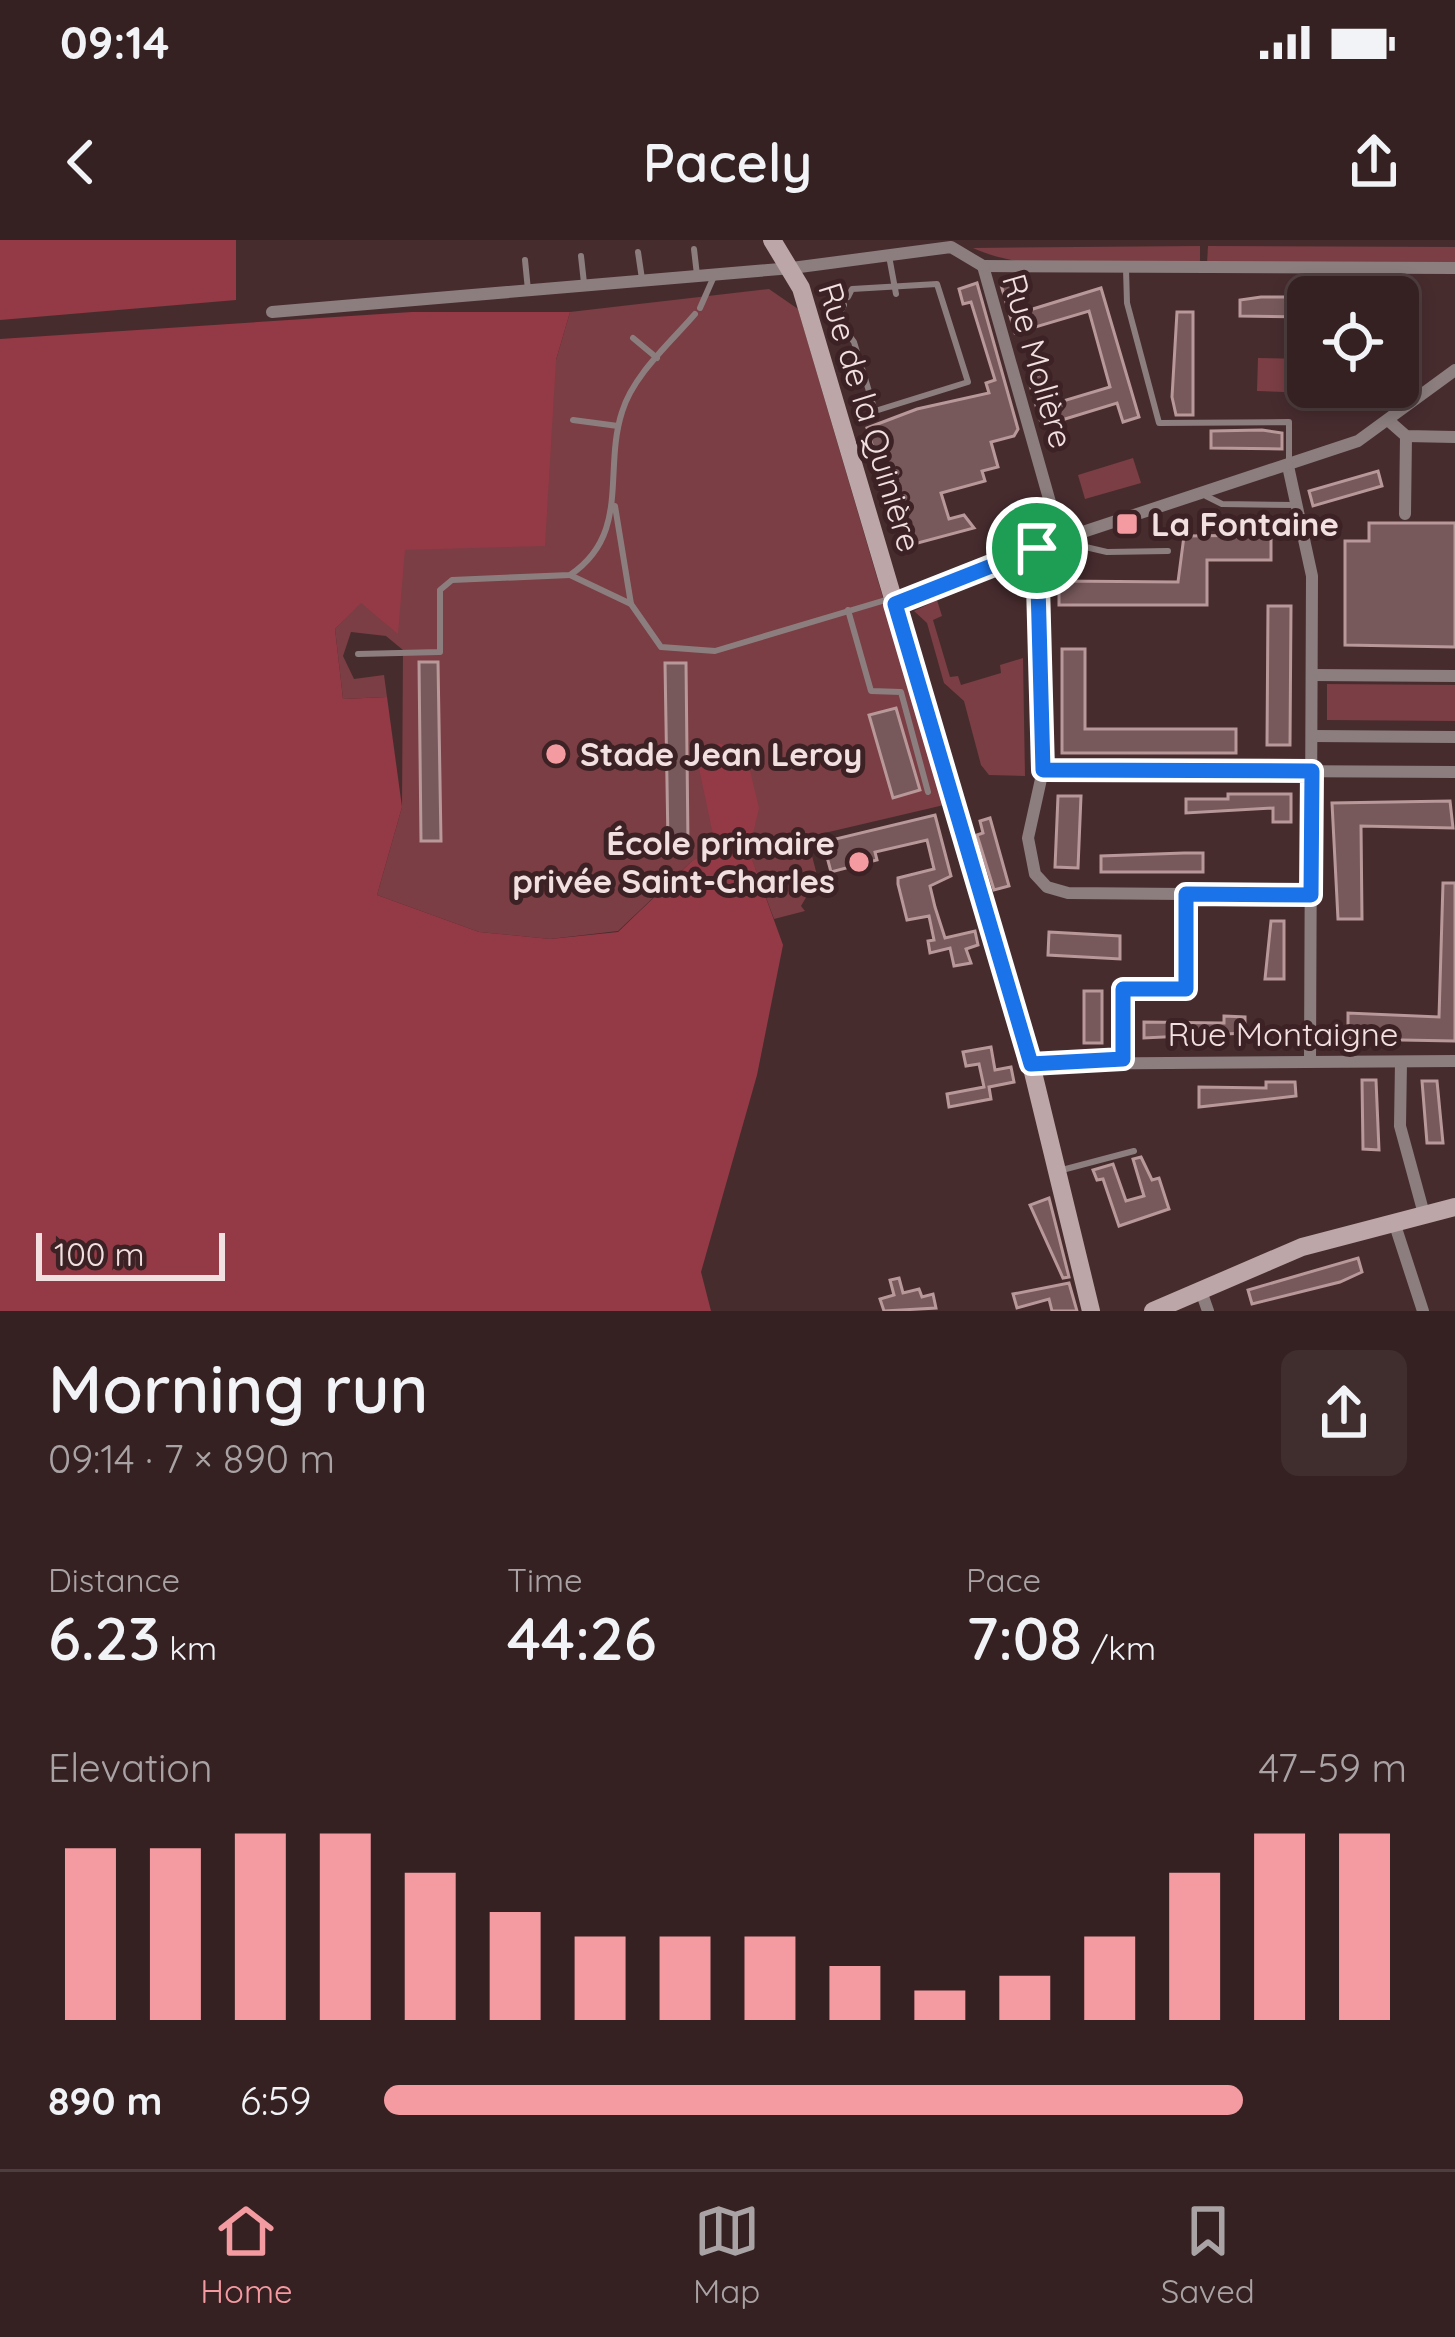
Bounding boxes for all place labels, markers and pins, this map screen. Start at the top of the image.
pin [986,497,1088,599]
place label: La Fontaine [1151,503,1339,544]
marker: La Fontaine [1114,511,1140,537]
place label: Stade Jean Leroy [580,733,862,774]
marker: Stade Jean Leroy [543,741,569,767]
place label: École primaire privée Saint-Charles [512,822,835,901]
marker: École primaire privée Saint-Charles [846,849,872,875]

